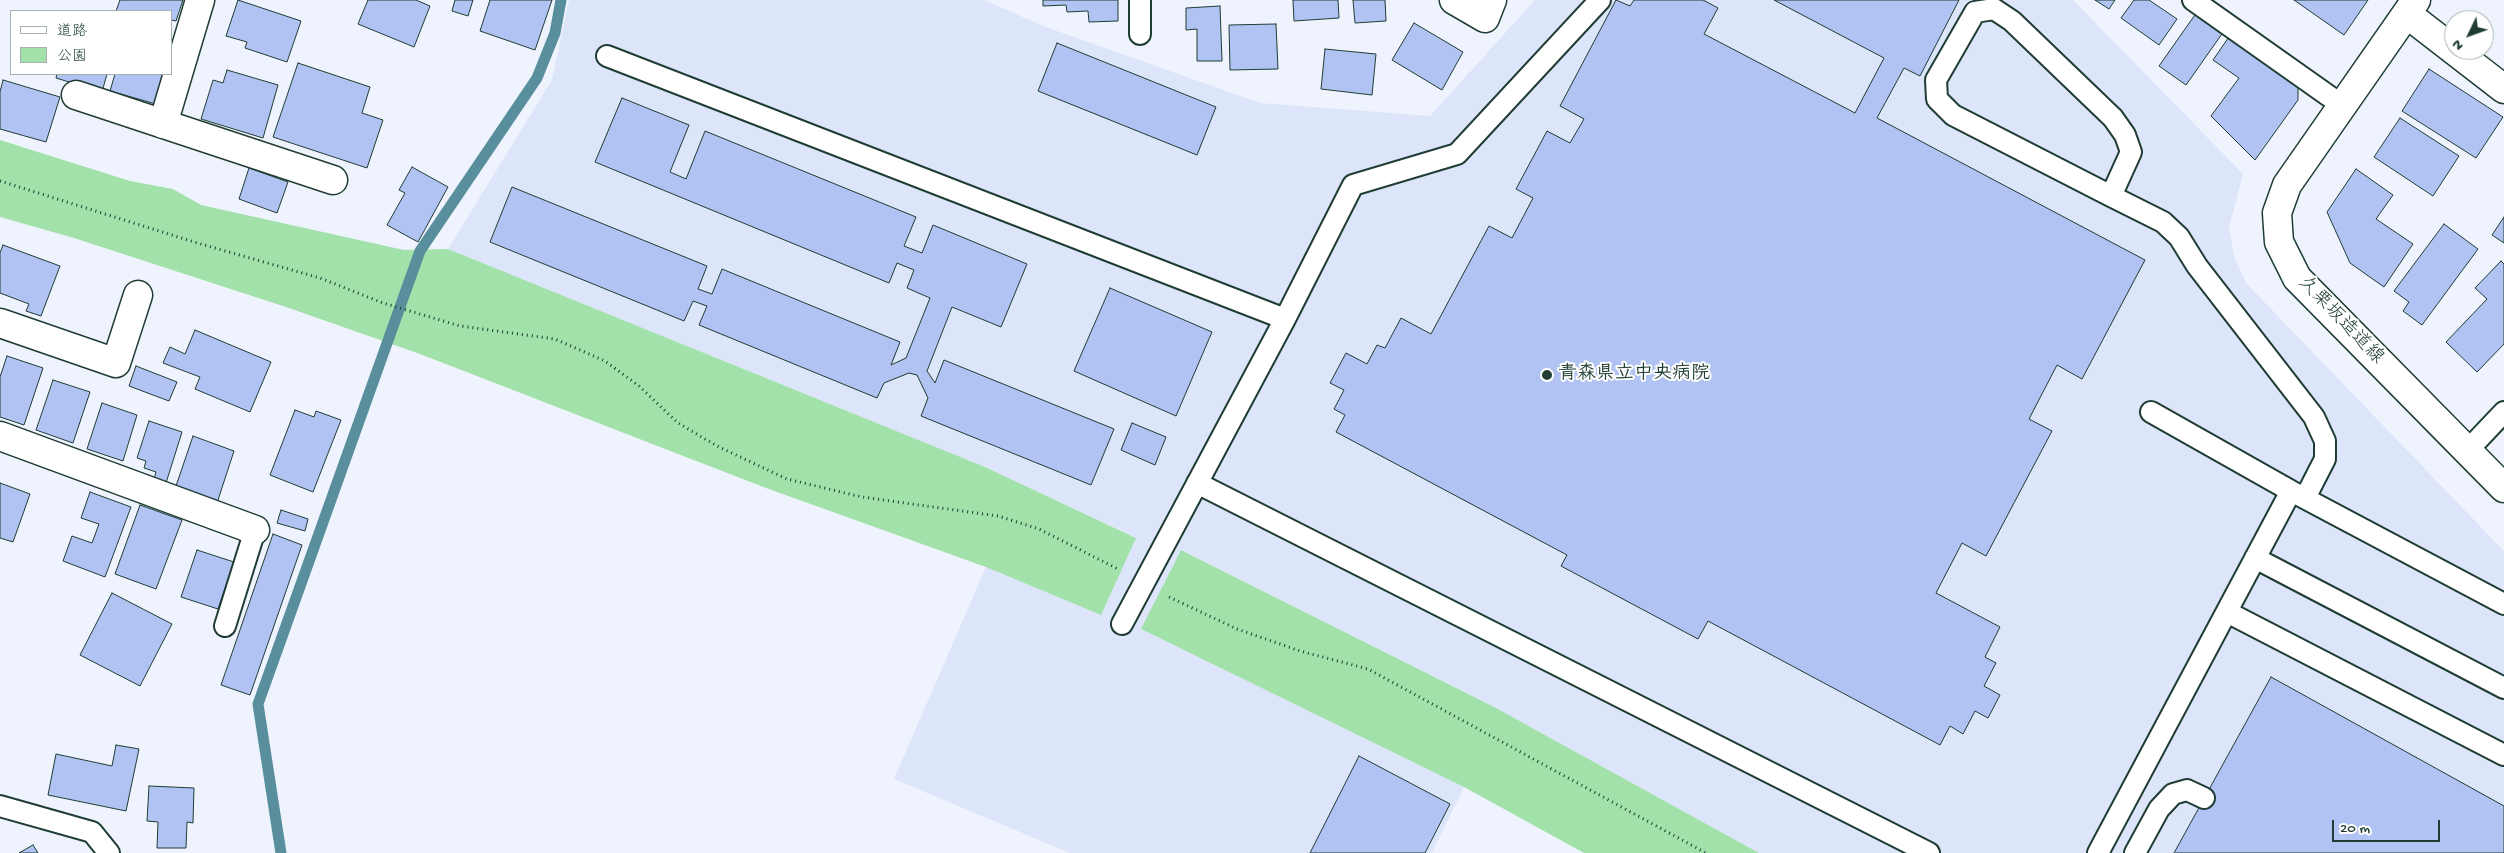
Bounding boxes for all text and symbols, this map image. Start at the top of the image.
legend [10,10,172,75]
north arrow [2444,10,2494,60]
text: 道路 [57,23,87,41]
text: N [2449,36,2468,54]
text: 公園 [57,48,87,66]
street label: 久栗坂造道線 [2292,272,2388,370]
place label: 青森県立中央病院 [1558,364,1710,386]
marker: 青森県立中央病院 [1540,368,1554,382]
scale bar [2334,810,2442,842]
text: 20 m [2340,820,2370,838]

